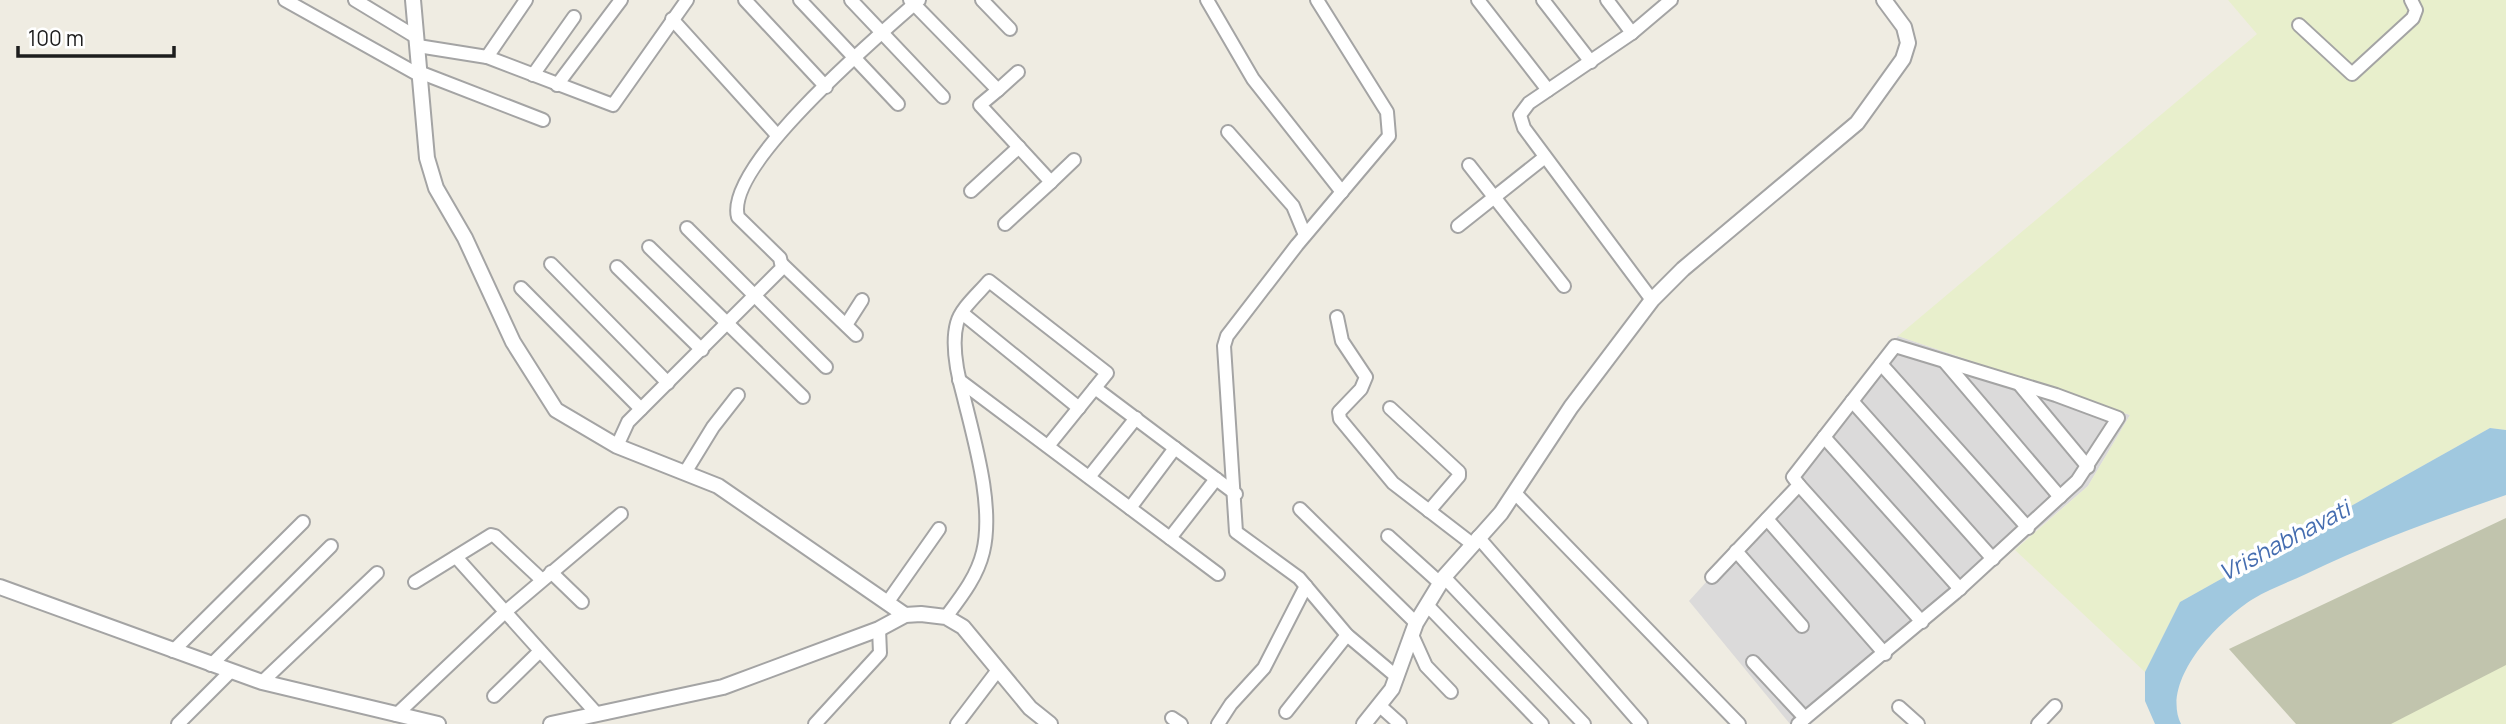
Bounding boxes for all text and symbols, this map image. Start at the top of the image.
scale bar [18,14,173,58]
text: 100 m [28,24,84,52]
water label: Vrishabhavati [2213,491,2357,588]

